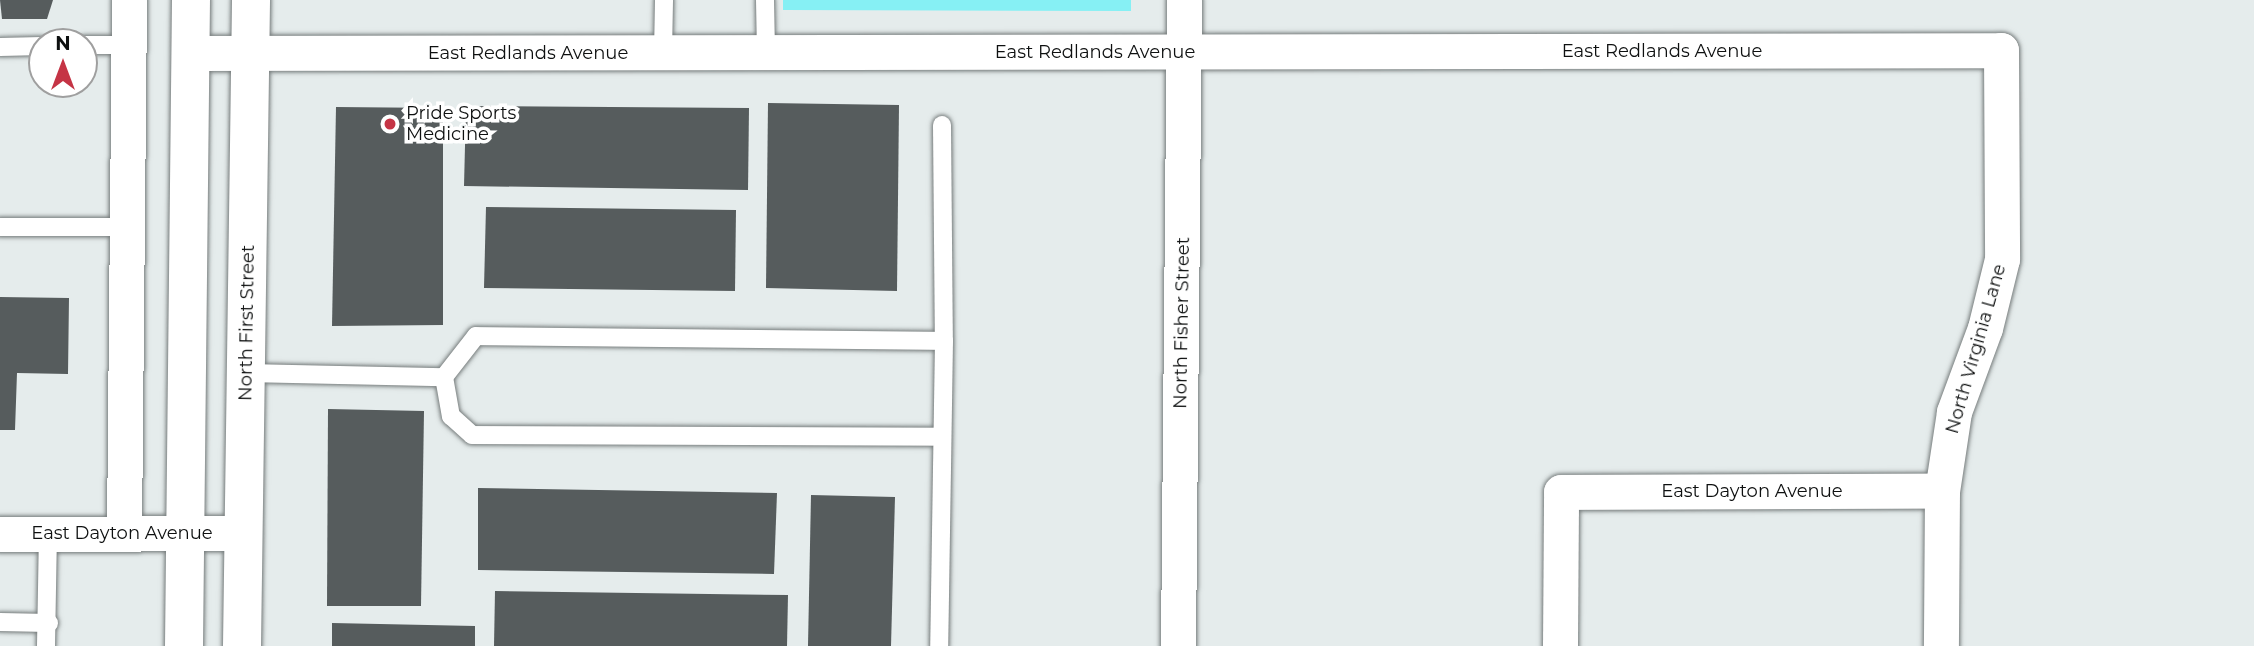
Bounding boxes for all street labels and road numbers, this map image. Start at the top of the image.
street label: East Redlands Avenue [1562,40,1762,62]
street label: East Redlands Avenue [995,41,1195,63]
street label: East Redlands Avenue [428,42,628,64]
street label: North Fisher Street [1170,237,1194,409]
street label: North First Street [235,245,259,401]
street label: North Virginia Lane [1941,262,2011,436]
street label: East Dayton Avenue [1661,480,1843,502]
street label: East Dayton Avenue [31,522,213,544]

